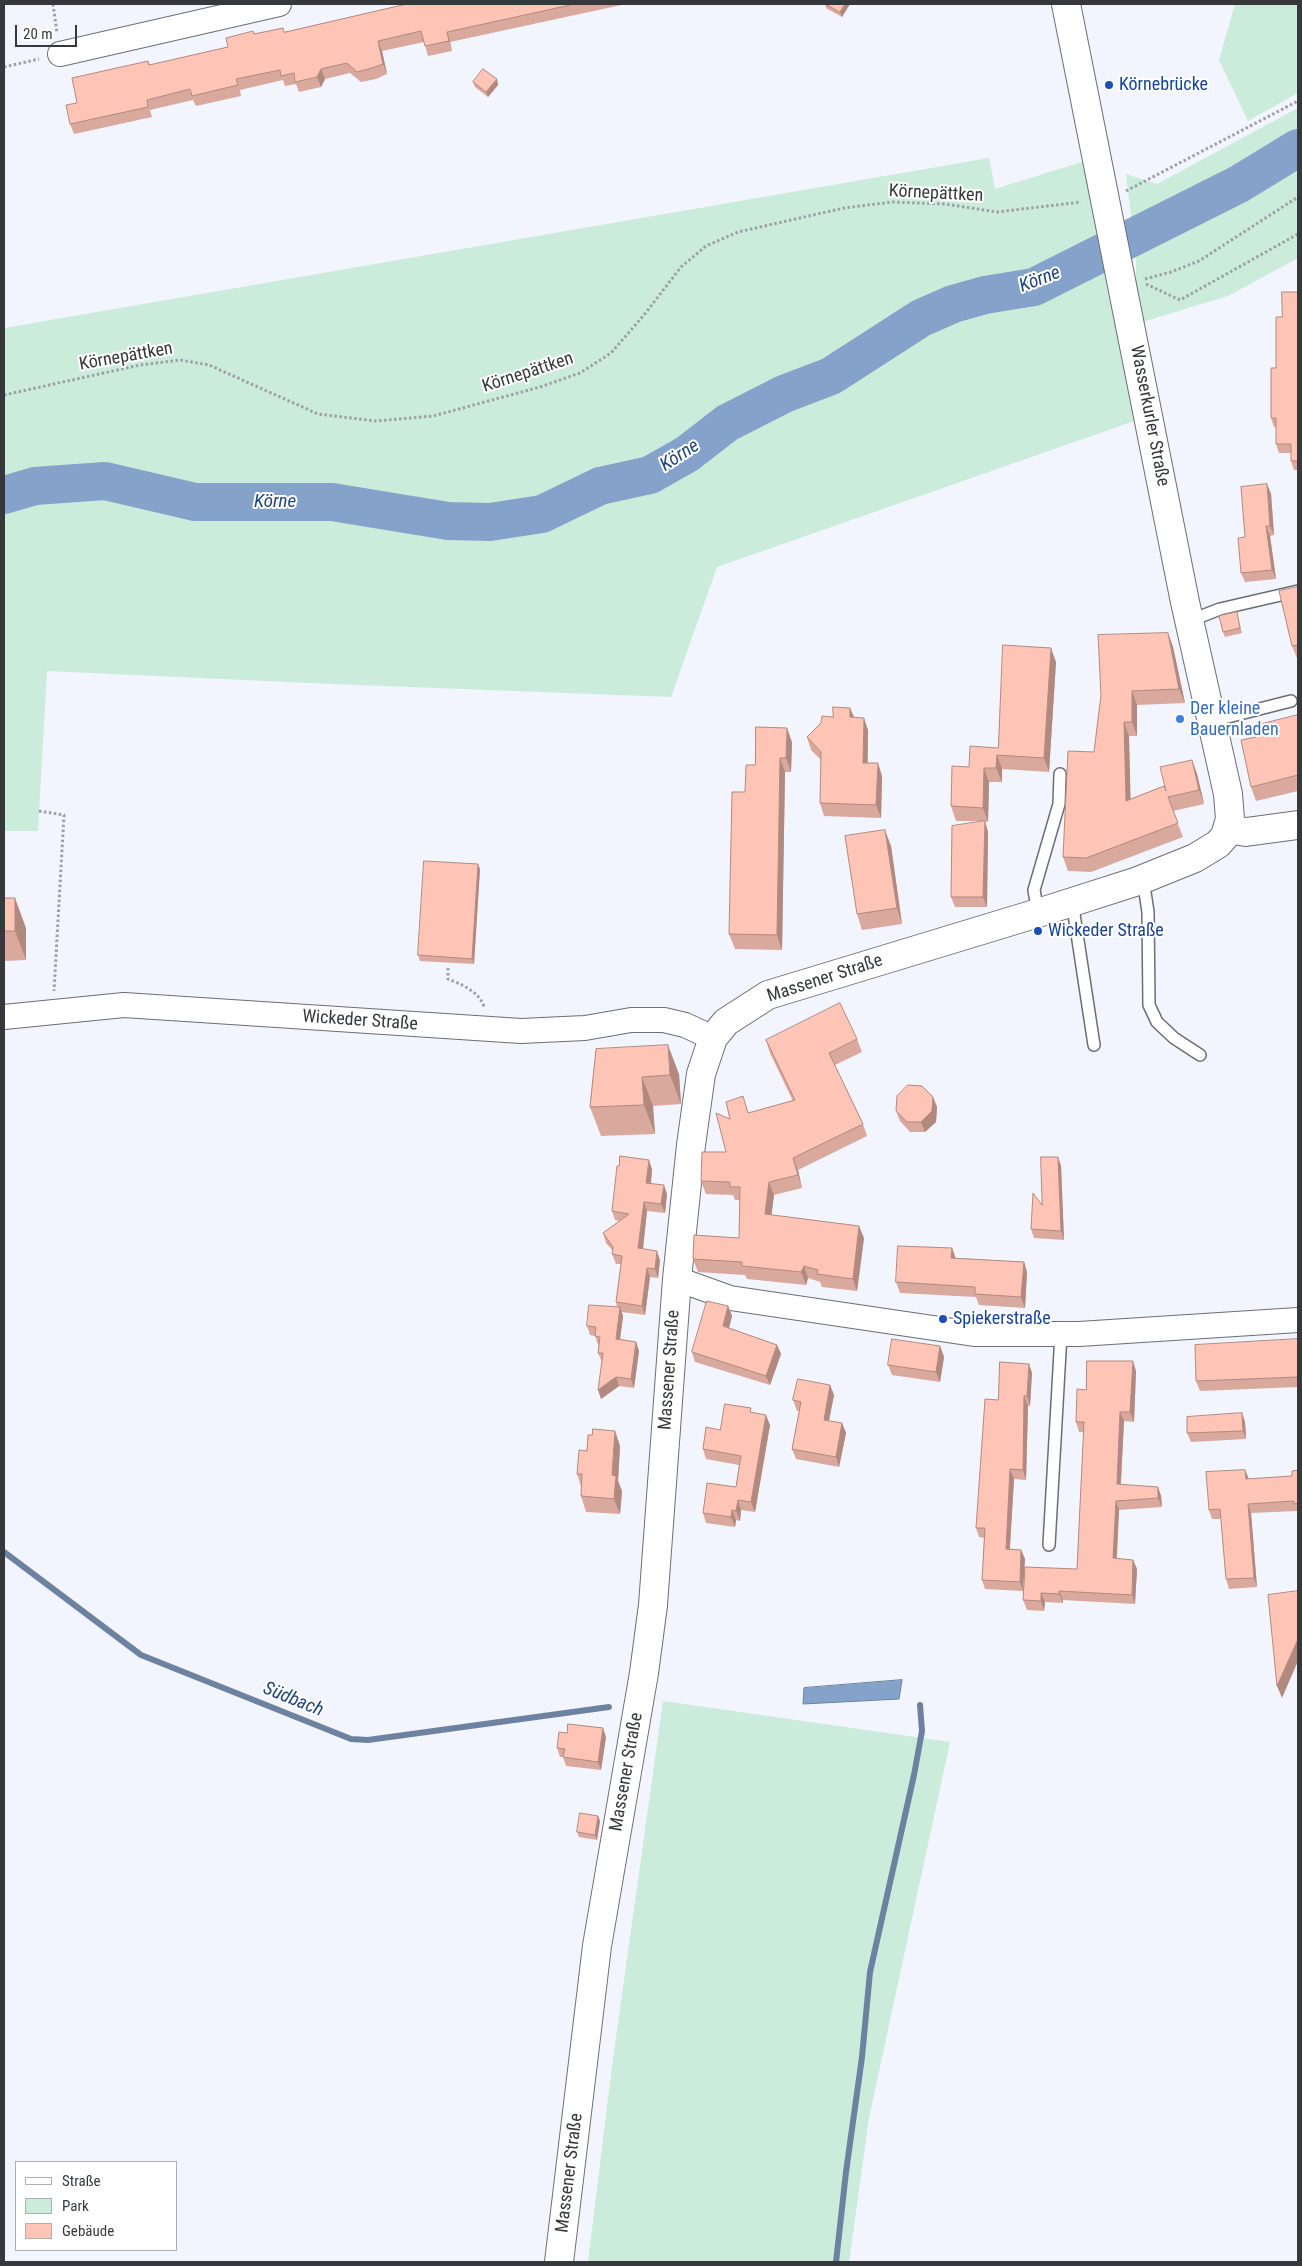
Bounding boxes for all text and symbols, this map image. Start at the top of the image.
scale bar [18,15,80,47]
text: 20 m [23,25,53,43]
place label: Körnebrücke [1119,74,1208,96]
marker: Körnebrücke [1103,79,1115,91]
street label: Körnepättken [888,181,984,207]
water label: Körne [1016,262,1064,298]
street label: Körnepättken [78,338,174,376]
street label: Wasserkurler Straße [1125,344,1173,488]
street label: Körnepättken [480,348,576,398]
water label: Körne [656,435,704,477]
water label: Körne [254,491,296,513]
place label: Der kleine Bauernladen [1190,698,1279,741]
marker: Der kleine Bauernladen [1174,713,1186,725]
place label: Wickeder Straße [1048,920,1164,942]
marker: Wickeder Straße [1032,925,1044,937]
street label: Massener Straße [765,950,885,1008]
street label: Wickeder Straße [302,1006,418,1036]
place label: Spiekerstraße [953,1308,1051,1330]
street label: Massener Straße [655,1309,685,1431]
marker: Spiekerstraße [937,1313,949,1325]
water label: Südbach [260,1678,326,1722]
street label: Massener Straße [606,1711,648,1833]
street label: Massener Straße [552,2112,588,2234]
legend [15,2161,178,2251]
text: Straße [62,2172,101,2190]
text: Park [62,2197,89,2215]
text: Gebäude [62,2222,114,2240]

